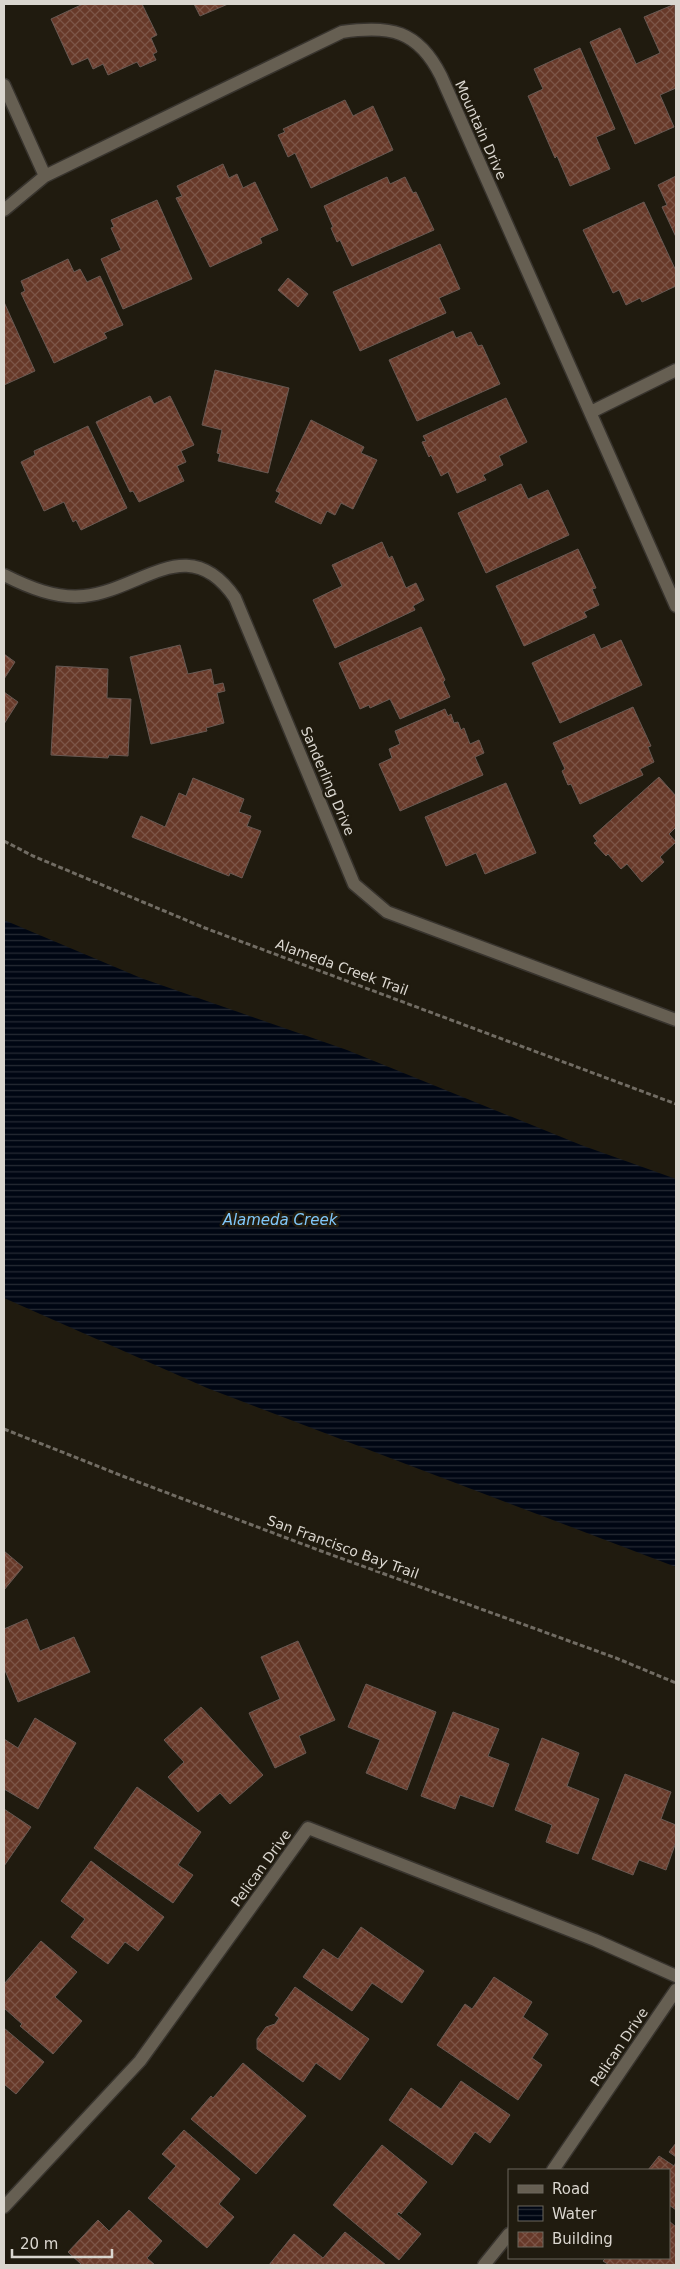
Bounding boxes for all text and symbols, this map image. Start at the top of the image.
street label: Mountain Drive [452,78,510,182]
street label: Sanderling Drive [298,724,358,838]
street label: Alameda Creek Trail [274,936,410,998]
water label: Alameda Creek [222,1211,339,1229]
street label: San Francisco Bay Trail [265,1512,421,1582]
street label: Pelican Drive [228,1826,294,1910]
street label: Pelican Drive [587,2005,651,2089]
legend [508,2169,670,2259]
text: Road [552,2180,590,2198]
text: Water [552,2205,597,2223]
scale bar [12,2226,112,2258]
text: Building [552,2230,613,2248]
text: 20 m [20,2235,58,2253]

